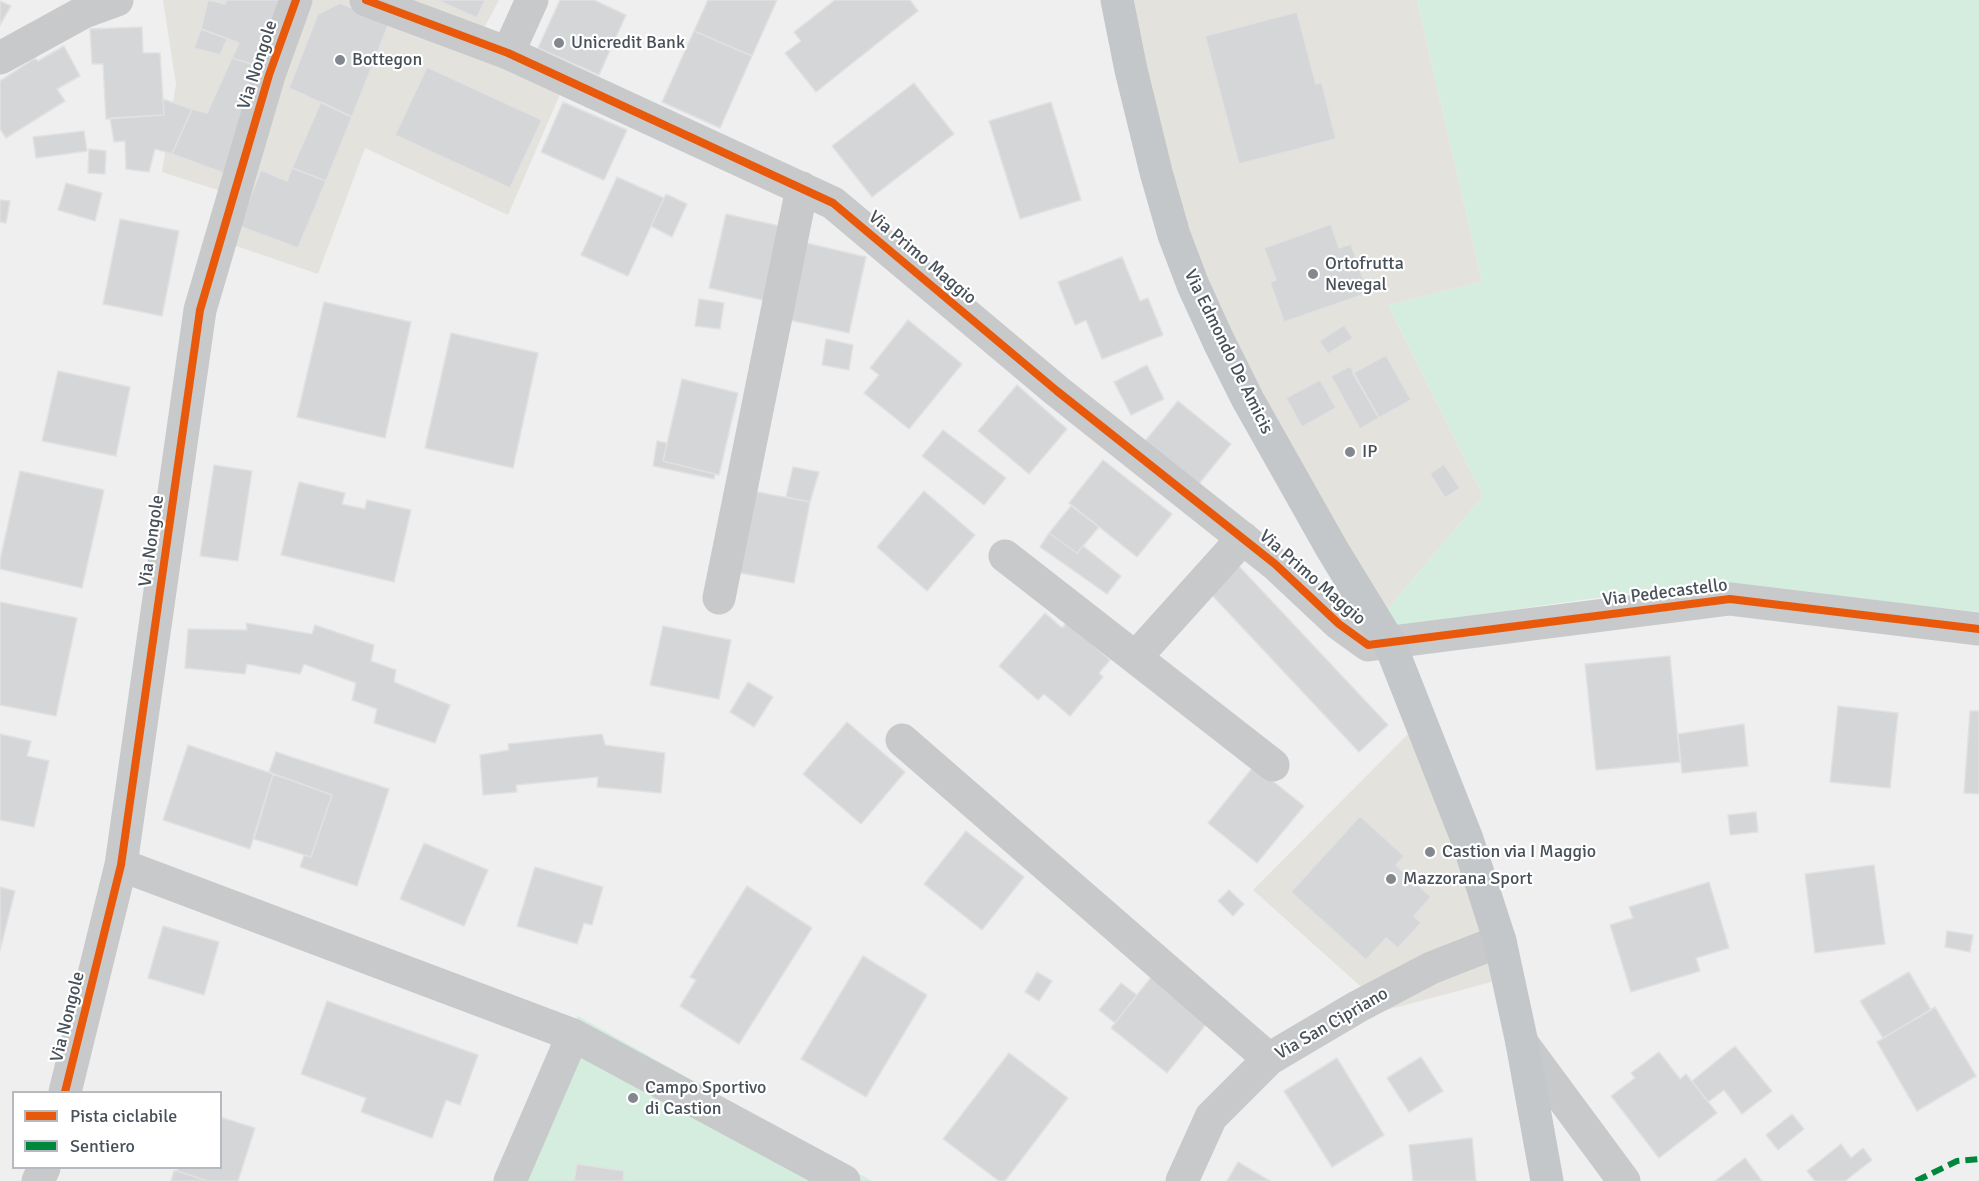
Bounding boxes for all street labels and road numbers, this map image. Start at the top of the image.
street label: Via Nongole [233,18,283,112]
street label: Via Primo Maggio [864,207,980,309]
street label: Via Edmondo De Amicis [1179,266,1277,438]
street label: Via Nongole [135,494,169,588]
street label: Via Primo Maggio [1254,526,1370,630]
street label: Via Pedecastello [1601,575,1729,611]
street label: Via Nongole [46,969,90,1065]
street label: Via San Cipriano [1272,983,1392,1065]

